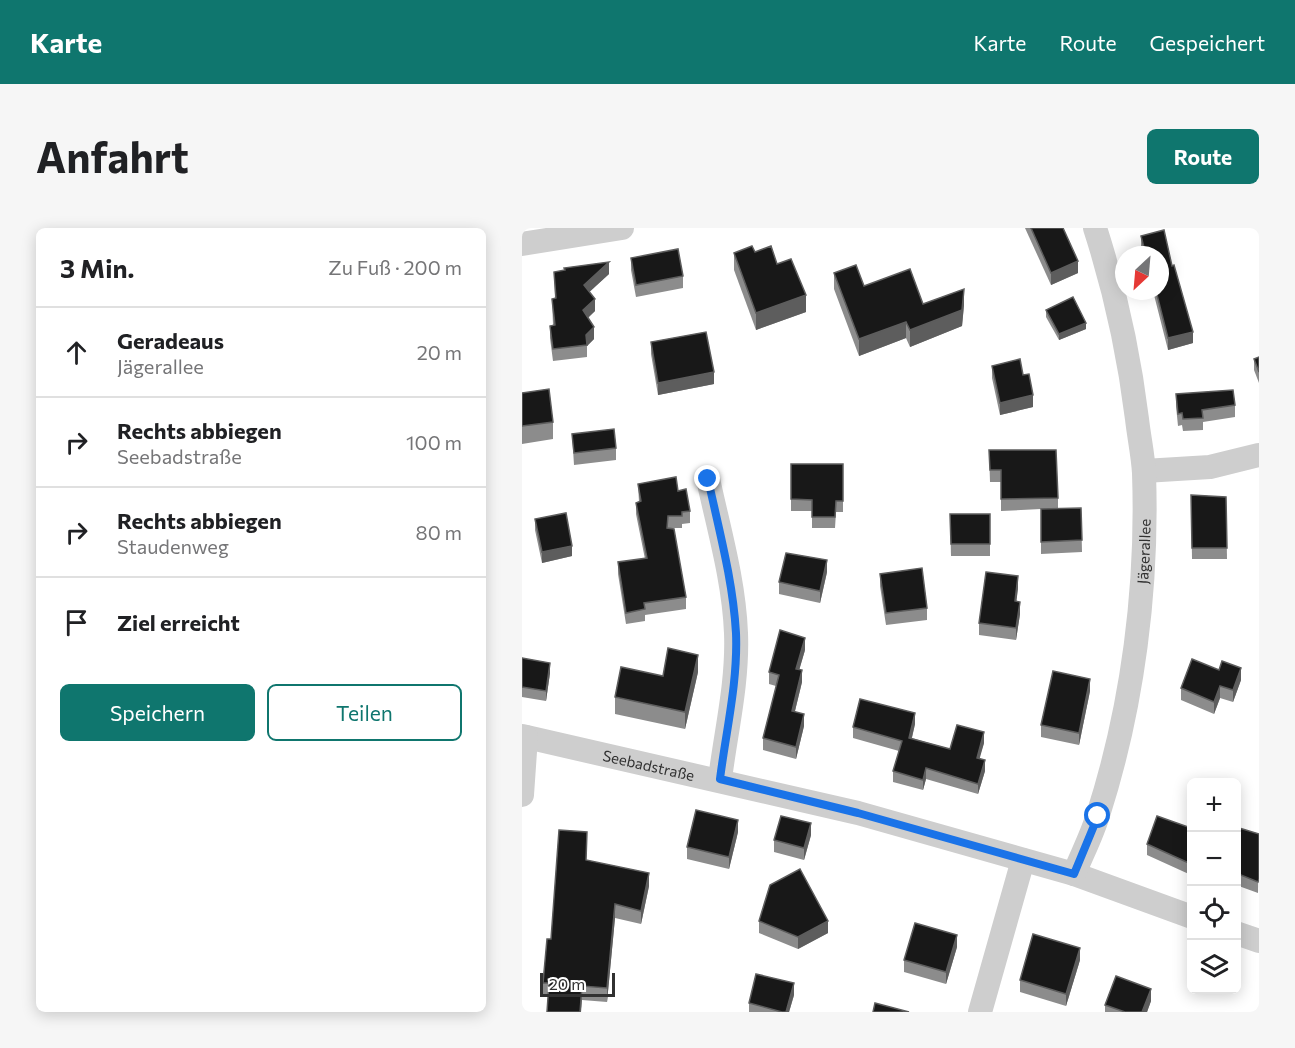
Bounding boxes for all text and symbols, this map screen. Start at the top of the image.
text: Karte [30,25,102,59]
text: Karte [973,30,1026,55]
text: Route [1059,30,1117,55]
text: Gespeichert [1150,30,1265,55]
button: Route [1147,129,1259,184]
text: Anfahrt [36,130,189,182]
north arrow [1115,246,1169,300]
text: 3 Min. [60,252,134,283]
text: Zu Fuß · 200 m [328,255,462,279]
text: Geradeaus [117,327,224,354]
icon: ahead [60,336,93,369]
text: 20 m [417,340,462,364]
text: Jägerallee [117,354,204,378]
text: Rechts abbiegen [117,417,282,444]
icon: right [60,426,93,459]
text: 100 m [406,430,462,454]
text: Seebadstraße [117,444,242,468]
route end [694,465,720,491]
text: Rechts abbiegen [117,507,282,534]
icon: right [60,516,93,549]
street label: Jägerallee [1133,519,1154,585]
text: 80 m [416,520,462,544]
text: Staudenweg [117,534,229,558]
icon: arrive [60,606,93,639]
text: Ziel erreicht [117,609,240,636]
button: Speichern [60,684,255,741]
button: Teilen [267,684,462,741]
street label: Seebadstraße [601,746,696,784]
map controls [1187,778,1241,994]
button: + [1187,778,1241,832]
route start [1084,802,1110,828]
button: − [1187,832,1241,886]
button: locate [1187,886,1241,940]
button: layers [1187,940,1241,994]
scale bar [540,970,615,998]
text: 20 m [549,974,585,993]

